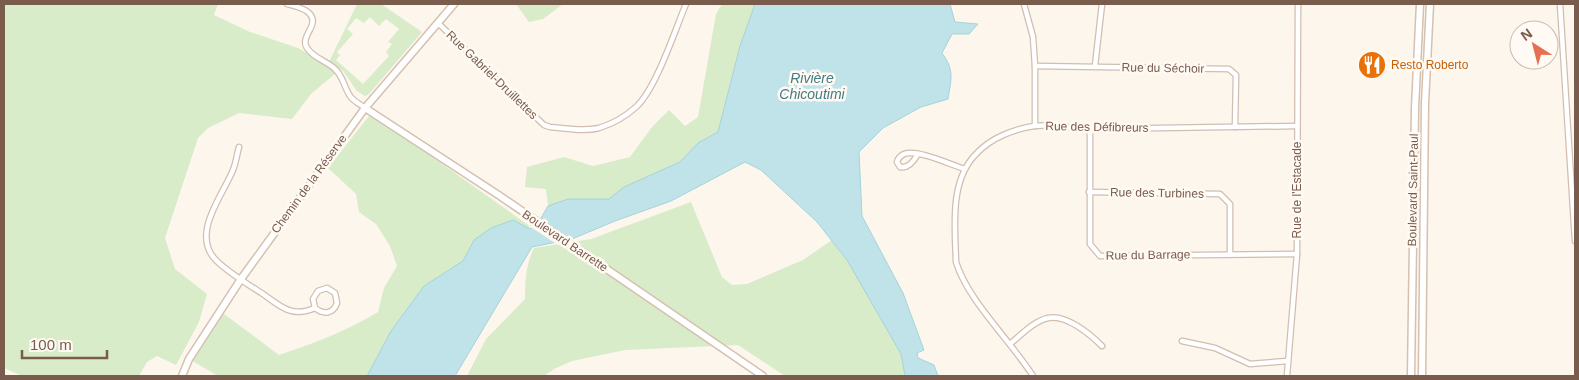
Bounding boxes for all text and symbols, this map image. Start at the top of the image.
north arrow [1509,20,1559,70]
text: N [1518,25,1535,44]
street label: Rue Gabriel-Druillettes [443,28,541,122]
restaurant icon: Resto Roberto [1357,50,1387,80]
place label: Resto Roberto [1391,58,1469,72]
street label: Rue du Séchoir [1122,60,1204,76]
water label: Rivière Chicoutimi [779,70,846,102]
street label: Rue des Défibreurs [1045,119,1149,135]
street label: Chemin de la Réserve [268,132,350,236]
street label: Boulevard Saint-Paul [1405,134,1421,246]
street label: Rue de l'Estacade [1290,141,1304,239]
street label: Rue des Turbines [1110,185,1204,201]
street label: Boulevard Barrette [520,207,611,275]
street label: Rue du Barrage [1106,247,1191,263]
scale bar [22,328,108,360]
text: 100 m [30,336,72,353]

